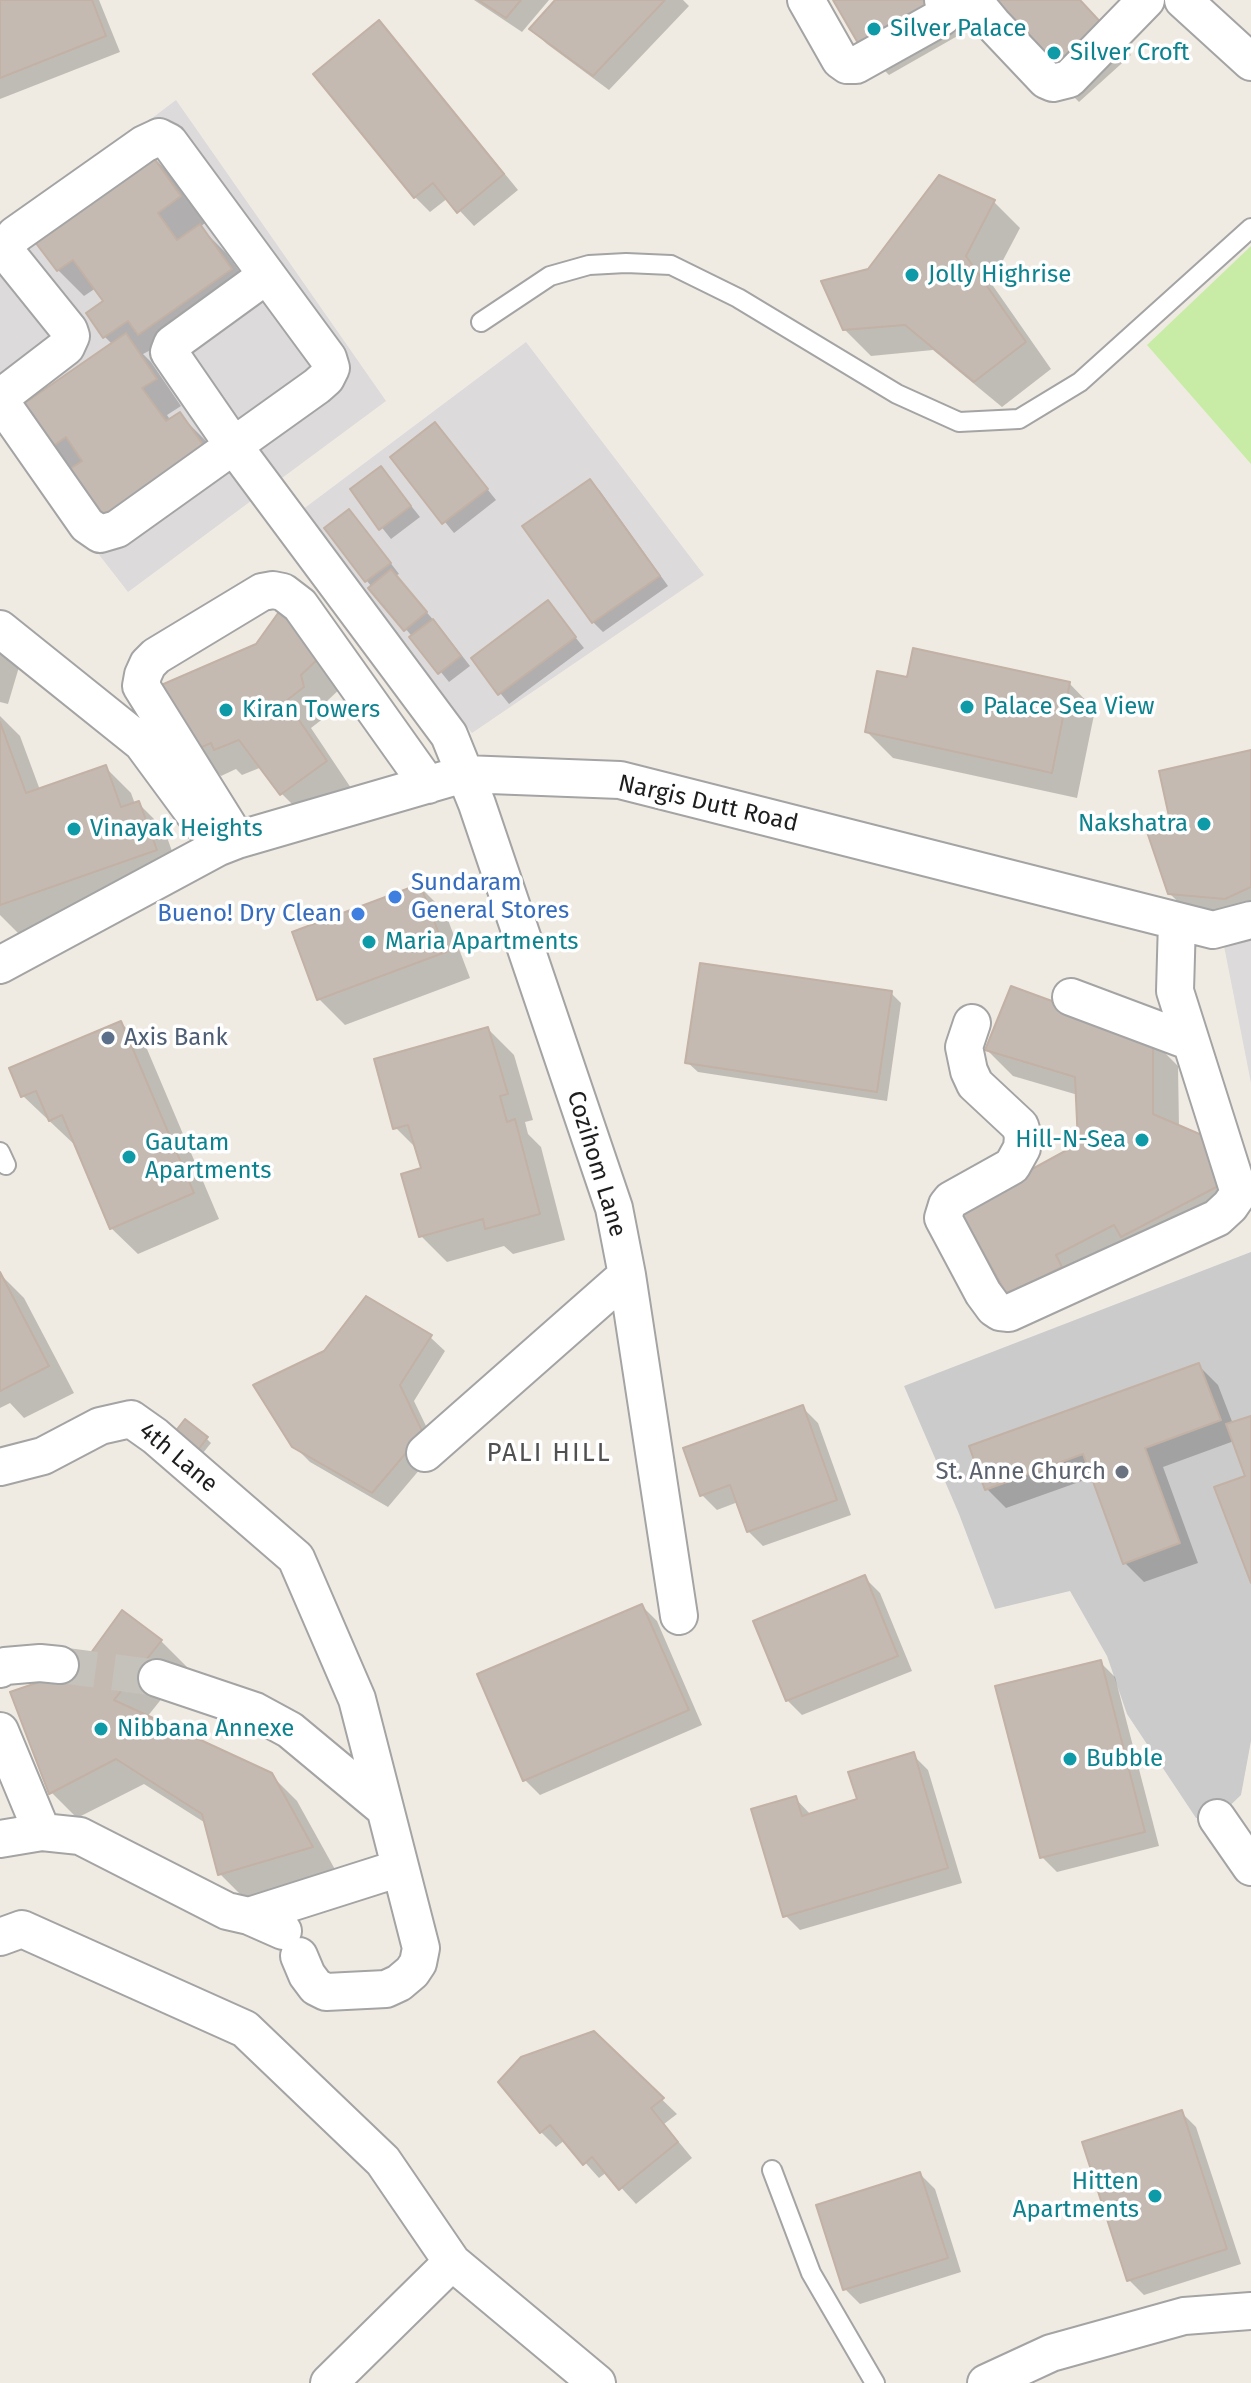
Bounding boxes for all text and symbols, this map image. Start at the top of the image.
place label: Silver Palace [890,15,1027,43]
marker: Silver Palace [865,20,883,38]
place label: Silver Croft [1070,39,1189,67]
marker: Silver Croft [1045,44,1063,62]
place label: Jolly Highrise [928,261,1071,289]
marker: Jolly Highrise [903,266,921,284]
place label: Palace Sea View [983,693,1155,721]
place label: Kiran Towers [242,696,380,724]
marker: Palace Sea View [958,698,976,716]
marker: Kiran Towers [217,701,235,719]
street label: Nargis Dutt Road [615,769,801,839]
place label: Nakshatra [1078,810,1188,838]
place label: Vinayak Heights [90,815,263,843]
marker: Nakshatra [1195,815,1213,833]
marker: Vinayak Heights [65,820,83,838]
place label: Sundaram General Stores [411,869,569,925]
marker: Sundaram General Stores [386,888,404,906]
place label: Bueno! Dry Clean [157,900,342,928]
marker: Bueno! Dry Clean [349,905,367,923]
place label: Maria Apartments [385,928,579,956]
marker: Maria Apartments [360,933,378,951]
place label: Axis Bank [124,1024,228,1052]
marker: Axis Bank [99,1029,117,1047]
street label: Cozihom Lane [560,1088,632,1240]
place label: Hill-N-Sea [1015,1126,1126,1154]
place label: Gautam Apartments [145,1129,271,1185]
marker: Hill-N-Sea [1133,1131,1151,1149]
marker: Gautam Apartments [120,1148,138,1166]
street label: 4th Lane [133,1417,223,1499]
district label: PALI HILL [486,1438,612,1470]
place label: St. Anne Church [935,1458,1106,1486]
marker: St. Anne Church [1113,1463,1131,1481]
place label: Nibbana Annexe [117,1715,294,1743]
marker: Nibbana Annexe [92,1720,110,1738]
place label: Bubble [1086,1745,1163,1773]
marker: Bubble [1061,1750,1079,1768]
place label: Hitten Apartments [1013,2168,1139,2224]
marker: Hitten Apartments [1146,2187,1164,2205]

